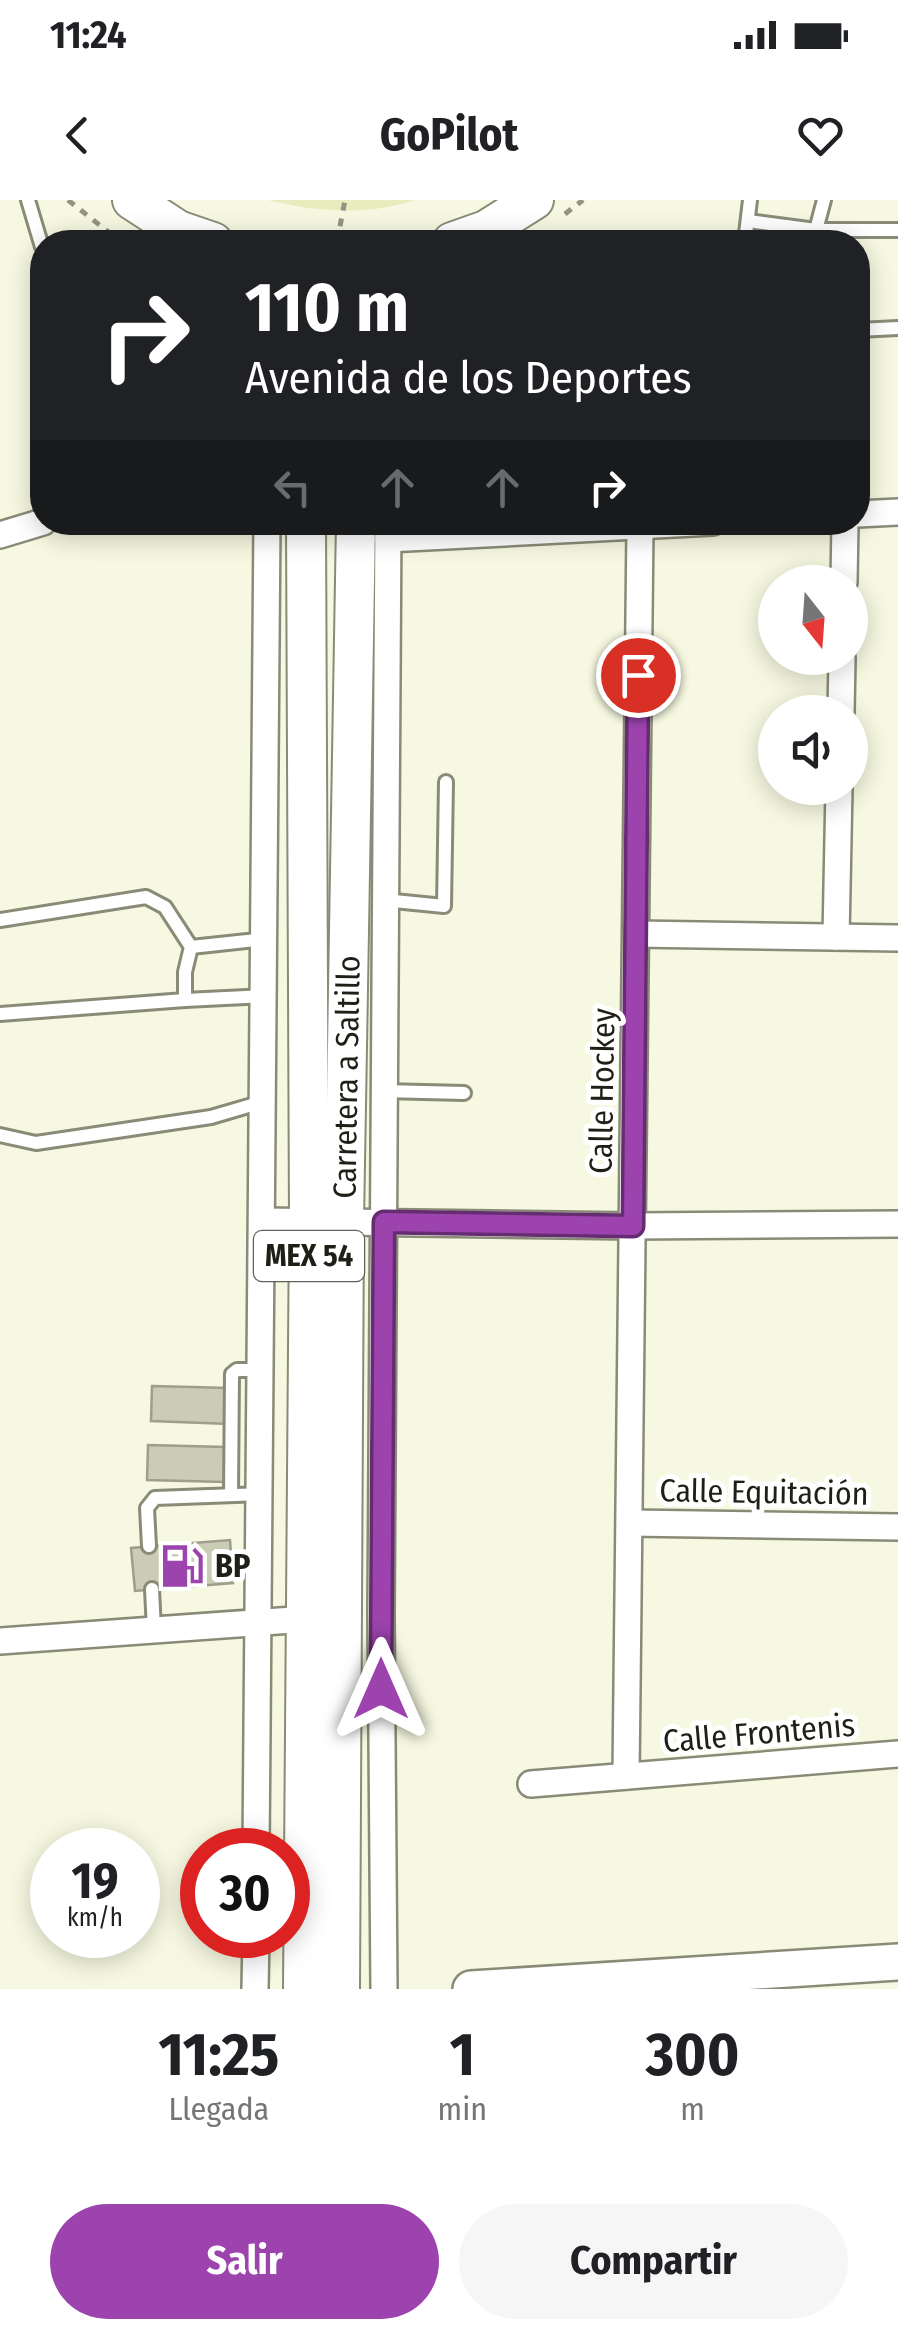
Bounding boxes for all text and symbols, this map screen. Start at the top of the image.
text: 11:24 [50,12,127,58]
icon: back [50,108,105,163]
text: GoPilot [380,108,518,162]
icon: heart [793,108,848,163]
text: 110 m [245,266,409,350]
icon: right [80,270,210,400]
text: Avenida de los Deportes [245,351,692,405]
icon: left [265,460,320,515]
icon: ahead [370,460,425,515]
icon: ahead [475,460,530,515]
icon: right [580,460,635,515]
north arrow [758,565,868,675]
map controls [758,565,868,805]
pin [596,633,681,718]
icon: arrive [611,648,666,703]
button: sound [758,695,868,805]
street label: Carretera a Saltillo [325,955,368,1199]
street label: Calle Hockey [582,1007,622,1174]
road number: MEX 54 [254,1231,364,1281]
street label: Calle Equitación [659,1471,869,1513]
fuel station icon: BP [158,1542,206,1590]
place label: BP [215,1547,250,1585]
position arrow [329,1637,433,1741]
street label: Calle Frontenis [661,1706,857,1760]
speed limit sign: 30 [180,1828,310,1958]
text: 19 [71,1851,118,1911]
text: km/h [67,1903,123,1933]
text: 11:25 [158,2019,279,2091]
text: 1 [450,2019,475,2091]
text: 300 [646,2019,740,2091]
text: Llegada [168,2090,269,2128]
text: min [438,2090,487,2128]
text: m [680,2090,705,2128]
button: Salir [50,2204,439,2319]
button: Compartir [459,2204,848,2319]

